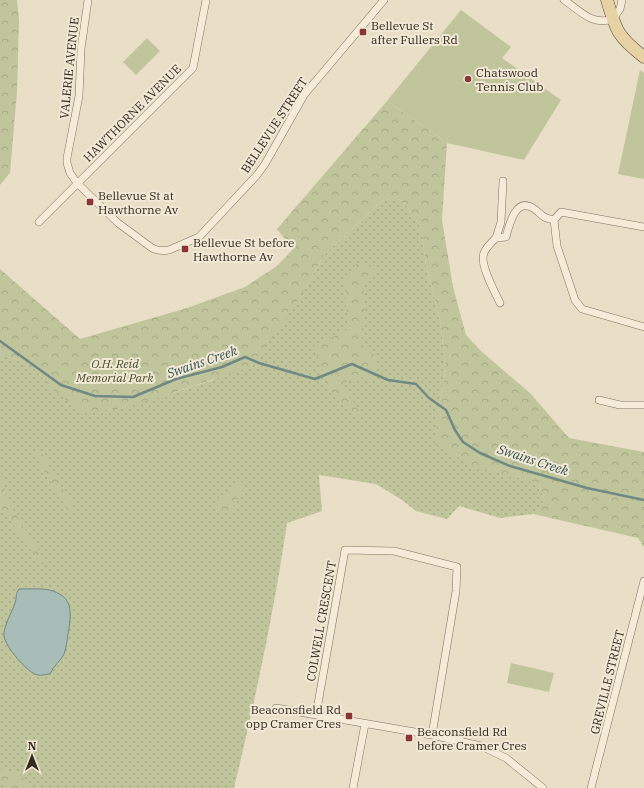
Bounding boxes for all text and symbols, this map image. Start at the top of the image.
street label: VALERIE AVENUE [56,16,82,120]
place label: Bellevue St after Fullers Rd [371,18,458,47]
marker: Bellevue St after Fullers Rd [358,27,368,37]
street label: HAWTHORNE AVENUE [80,61,184,165]
place label: Chatswood Tennis Club [476,65,543,94]
street label: BELLEVUE STREET [238,74,311,176]
marker: Chatswood Tennis Club [463,74,473,84]
place label: Bellevue St at Hawthorne Av [98,188,179,217]
marker: Bellevue St at Hawthorne Av [85,197,95,207]
place label: Bellevue St before Hawthorne Av [193,235,295,264]
marker: Bellevue St before Hawthorne Av [180,244,190,254]
water label: Swains Creek [163,342,240,382]
park label: O.H. Reid Memorial Park [75,356,154,385]
water label: Swains Creek [494,440,571,479]
street label: COLWELL CRESCENT [303,559,339,683]
street label: GREVILLE STREET [587,628,627,736]
place label: Beaconsfield Rd opp Cramer Cres [246,702,341,731]
marker: Beaconsfield Rd opp Cramer Cres [344,711,354,721]
place label: Beaconsfield Rd before Cramer Cres [417,724,527,753]
marker: Beaconsfield Rd before Cramer Cres [404,733,414,743]
north arrow [12,736,52,776]
text: N [28,739,37,753]

